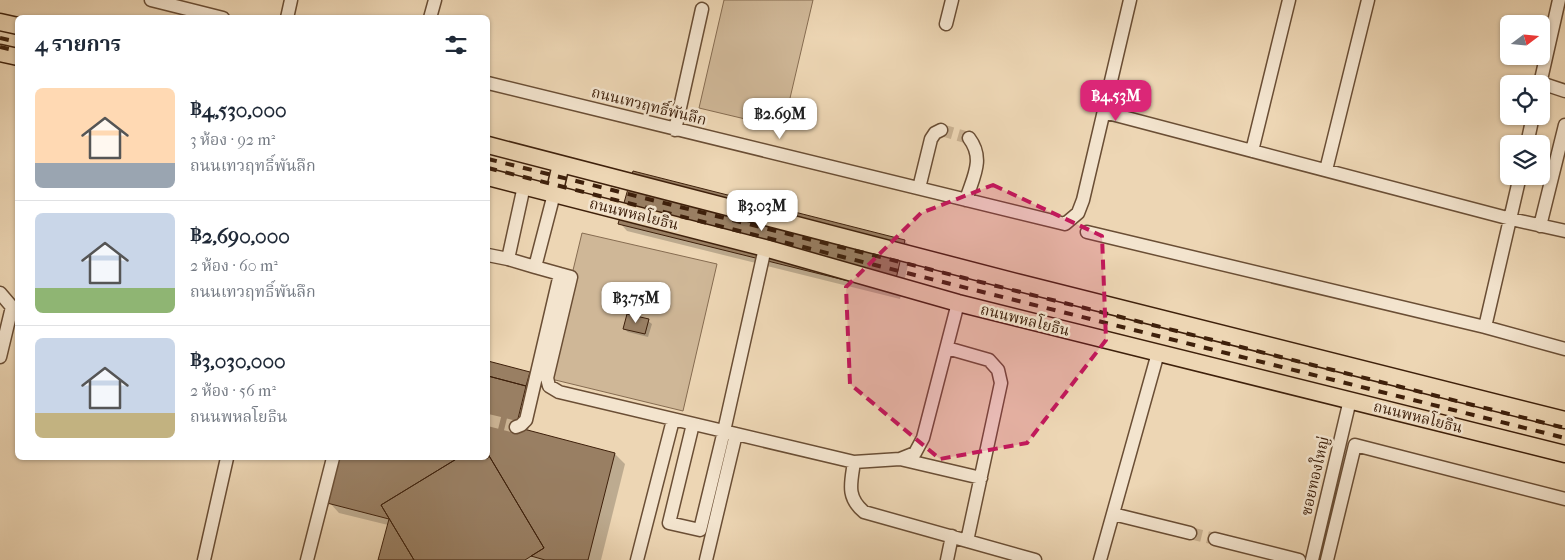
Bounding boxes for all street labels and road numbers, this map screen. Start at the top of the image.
street label: ถนนเทวฤทธิ์พันลึก [590,81,709,129]
street label: ถนนพหลโยธิน [588,192,681,234]
street label: ถนนพหลโยธิน [979,298,1072,340]
street label: ถนนพหลโยธิน [1372,395,1465,437]
street label: ซอยทองใหญ่ [1295,434,1333,517]

